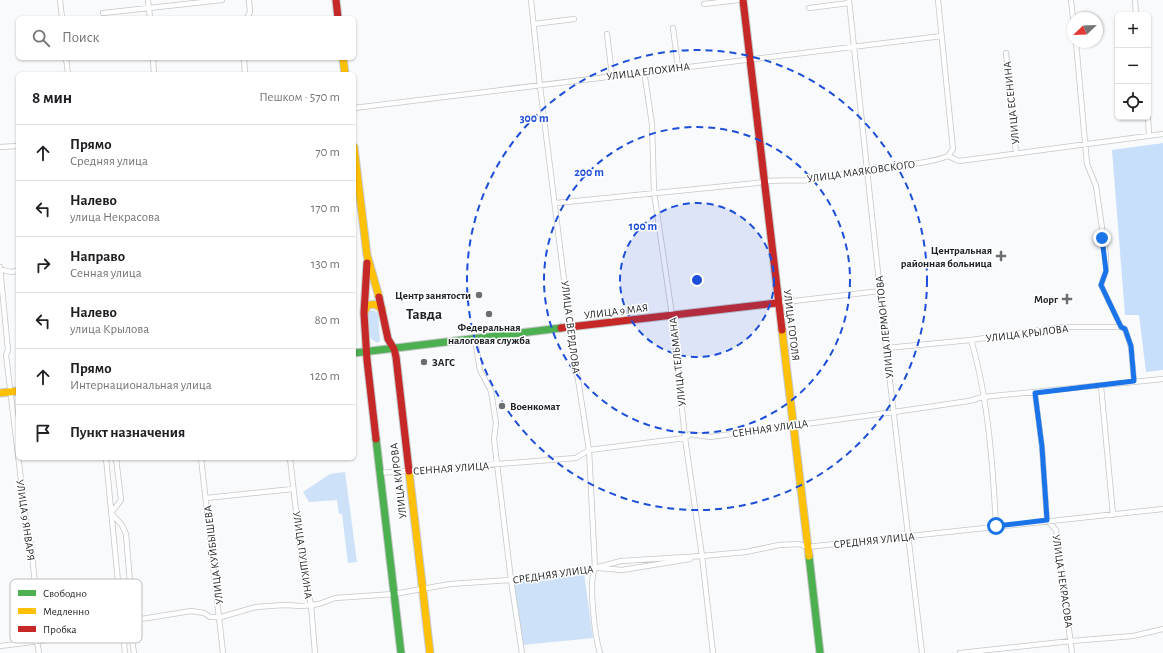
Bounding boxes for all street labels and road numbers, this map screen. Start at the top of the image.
street label: УЛИЦА ЕСЕНИНА [1002,60,1021,145]
street label: УЛИЦА ЕЛОХИНА [606,61,691,82]
street label: УЛИЦА МАЯКОВСКОГО [806,158,916,185]
street label: УЛИЦА ЛЕРМОНТОВА [874,275,895,379]
street label: УЛИЦА СВЕРДЛОВА [559,280,582,375]
street label: УЛИЦА ГОГОЛЯ [782,289,801,362]
street label: УЛИЦА 9 МАЯ [583,302,649,321]
street label: УЛИЦА ТЕЛЬМАНА [667,316,688,407]
street label: УЛИЦА КРЫЛОВА [985,323,1069,344]
street label: СЕННАЯ УЛИЦА [732,418,809,439]
street label: УЛИЦА КИРОВА [388,442,409,519]
street label: СЕННАЯ УЛИЦА [413,460,490,477]
street label: УЛИЦА 9 ЯНВАРЯ [14,479,37,561]
street label: УЛИЦА КУЙБЫШЕВА [202,504,225,605]
street label: УЛИЦА ПУШКИНА [291,511,314,600]
street label: СРЕДНЯЯ УЛИЦА [833,531,916,550]
street label: УЛИЦА НЕКРАСОВА [1051,534,1075,629]
street label: СРЕДНЯЯ УЛИЦА [512,563,595,586]

